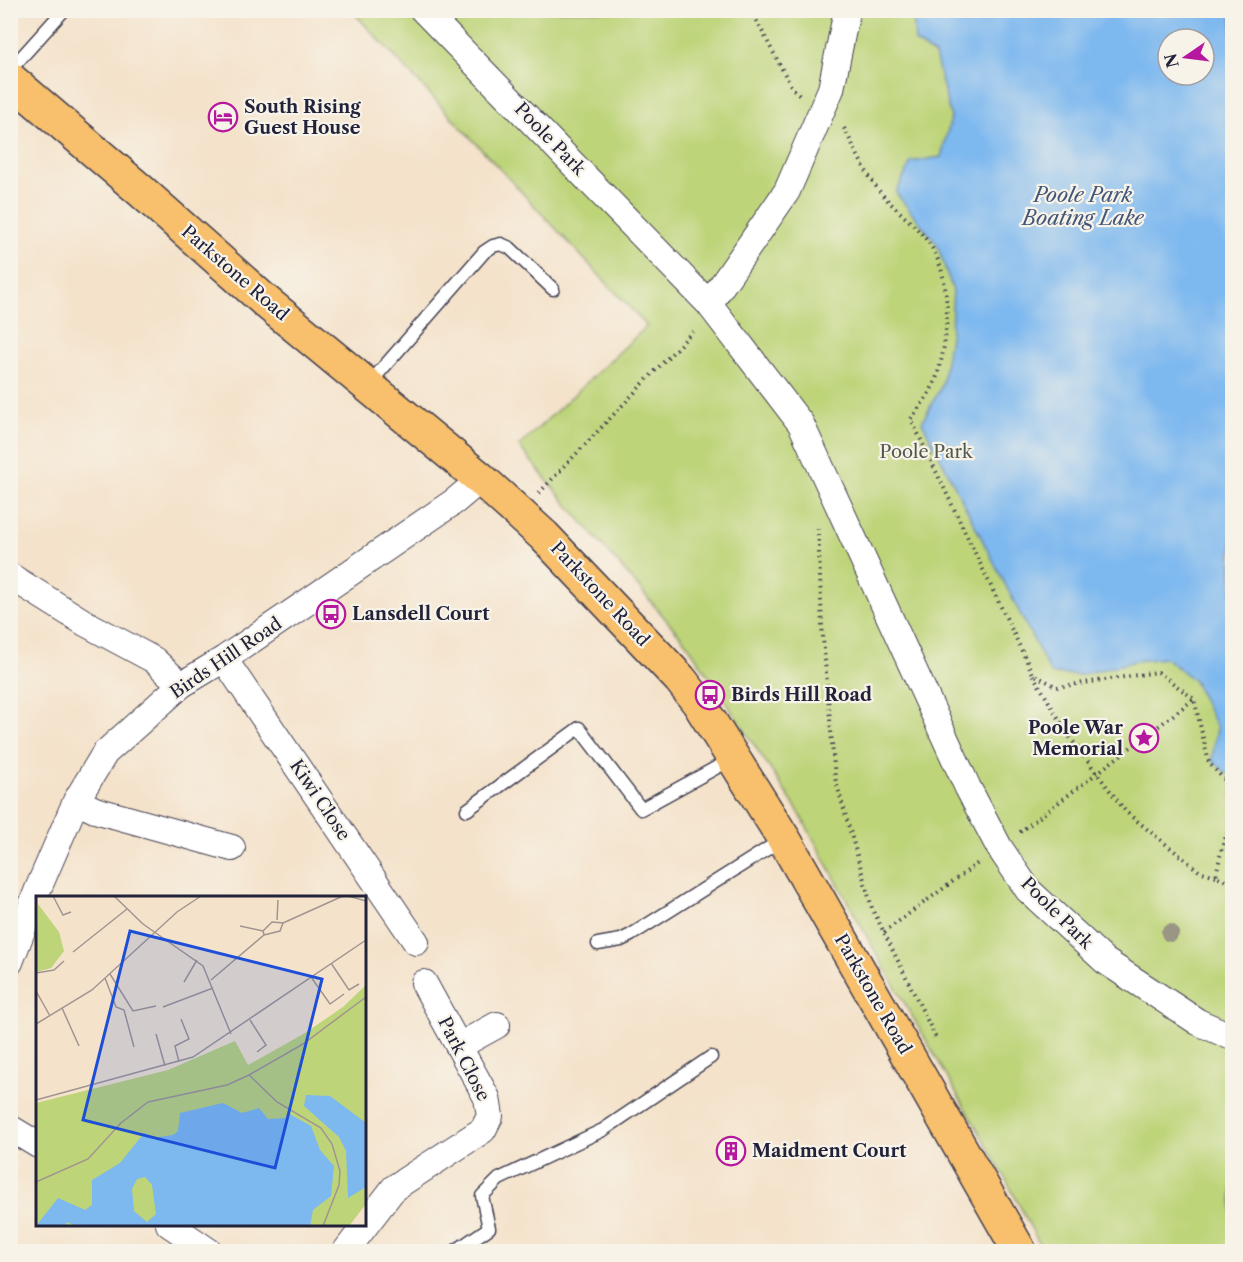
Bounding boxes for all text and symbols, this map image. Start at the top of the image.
north arrow [1156,27,1216,87]
text: N [1160,51,1183,70]
place label: South Rising Guest House [244,96,361,139]
street label: Poole Park [510,98,591,181]
hotel icon: South Rising Guest House [207,101,239,133]
water label: Poole Park Boating Lake [1020,183,1145,230]
street label: Parkstone Road [177,220,293,326]
park label: Poole Park [880,441,974,463]
street label: Parkstone Road [546,537,654,651]
bus stop icon: Lansdell Court [315,598,347,630]
place label: Lansdell Court [352,603,490,625]
street label: Birds Hill Road [166,613,286,703]
bus stop icon: Birds Hill Road [694,679,726,711]
place label: Birds Hill Road [731,684,872,706]
place label: Poole War Memorial [1028,717,1123,760]
place icon: Poole War Memorial [1128,722,1160,754]
street label: Kiwi Close [285,755,355,845]
street label: Poole Park [1016,872,1099,955]
inset map [36,896,366,1226]
street label: Parkstone Road [830,930,916,1058]
street label: Park Close [433,1013,495,1105]
building icon: Maidment Court [715,1135,747,1167]
place label: Maidment Court [752,1140,907,1162]

